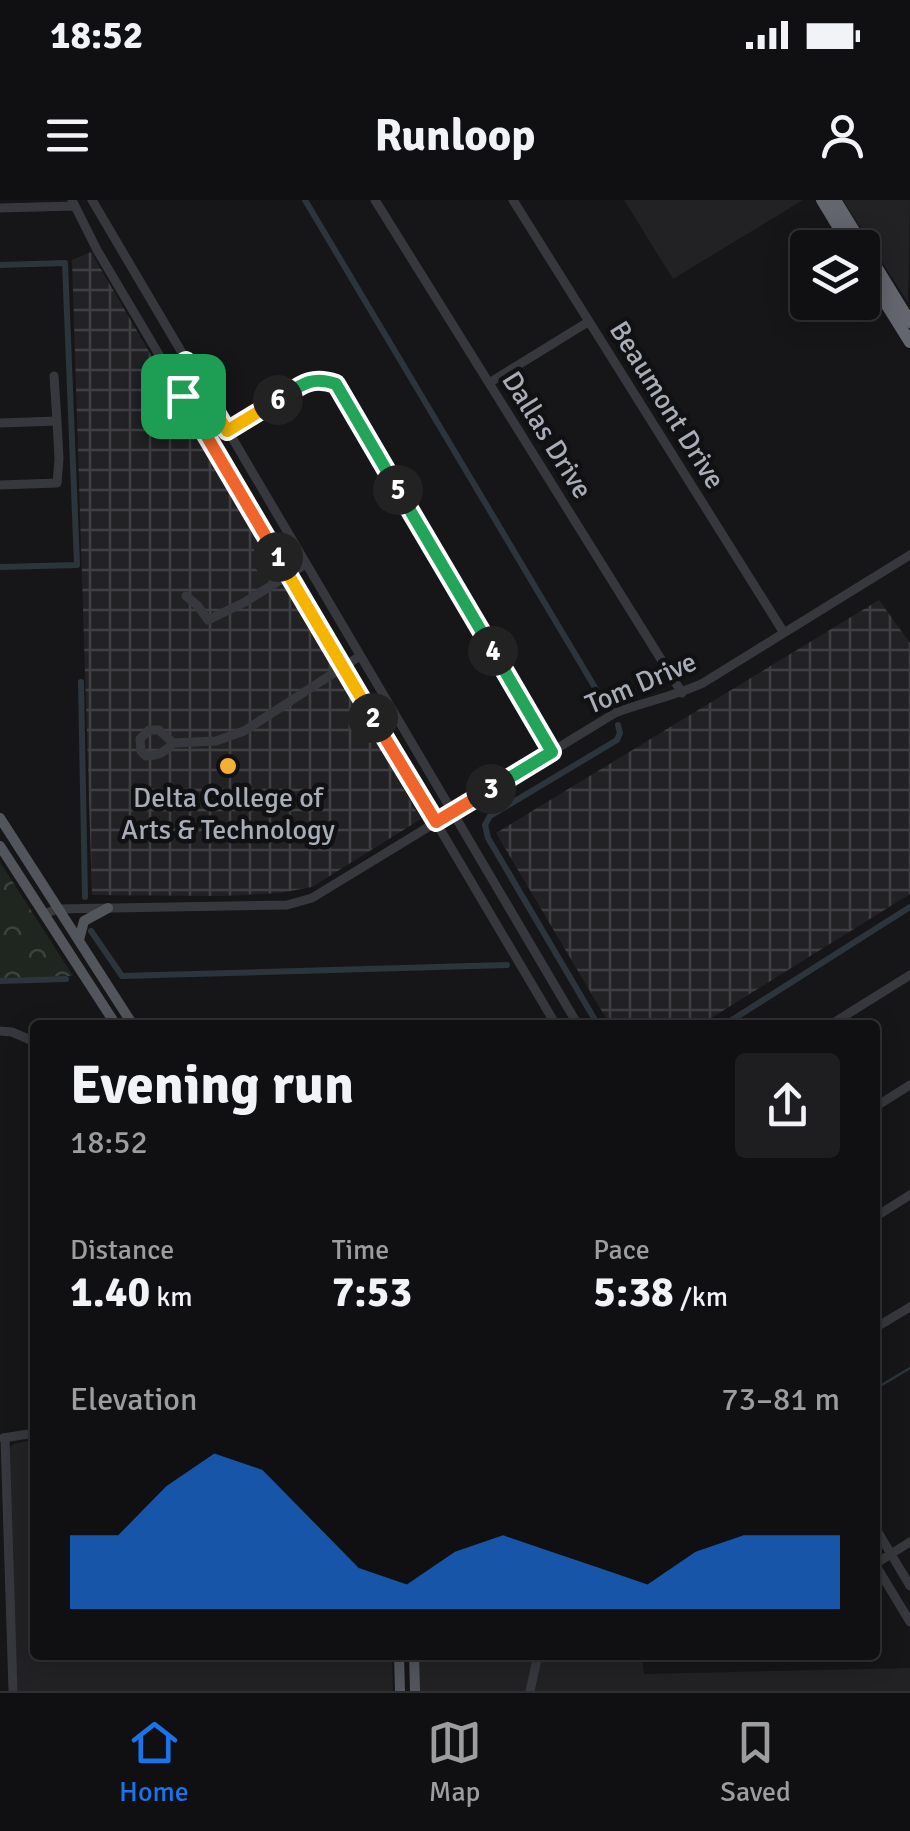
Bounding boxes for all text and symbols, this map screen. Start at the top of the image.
text: 18:52 [50,12,143,59]
icon: menu [40,108,95,163]
text: Runloop [375,108,536,163]
icon: person [815,108,870,163]
map controls [790,230,880,320]
button: layers [790,230,880,320]
street label: Beaumont Drive [602,315,732,495]
pin [141,354,226,439]
street label: Dallas Drive [495,365,599,505]
icon: arrive [156,369,211,424]
pin: 6 [253,375,303,425]
text: 6 [270,383,286,417]
pin: 5 [373,465,423,515]
text: 5 [390,473,406,507]
pin: 1 [253,532,303,582]
text: 1 [270,540,286,574]
pin: 4 [468,626,518,676]
text: 4 [485,634,501,668]
street label: Tom Drive [580,644,702,722]
pin: 2 [348,693,398,743]
text: 2 [365,701,381,735]
marker: Delta College of Arts & Technology [217,755,239,777]
pin: 3 [466,764,516,814]
text: 3 [483,772,499,806]
place label: Delta College of Arts & Technology [121,781,335,847]
text: Evening run [70,1051,354,1119]
button: share [735,1053,840,1158]
text: 18:52 [70,1123,148,1162]
text: Distance [70,1233,174,1267]
text: Time [332,1233,389,1267]
text: Pace [593,1233,650,1267]
text: 1.40 [70,1267,150,1318]
text: 7:53 [332,1267,412,1318]
text: 5:38 [593,1267,674,1318]
text: km [150,1280,193,1314]
text: /km [674,1280,728,1314]
text: Elevation [70,1380,197,1419]
text: 73–81 m [721,1380,840,1419]
tab: Home [119,1715,189,1809]
tab: Map [427,1715,482,1809]
tab: Saved [720,1715,791,1809]

